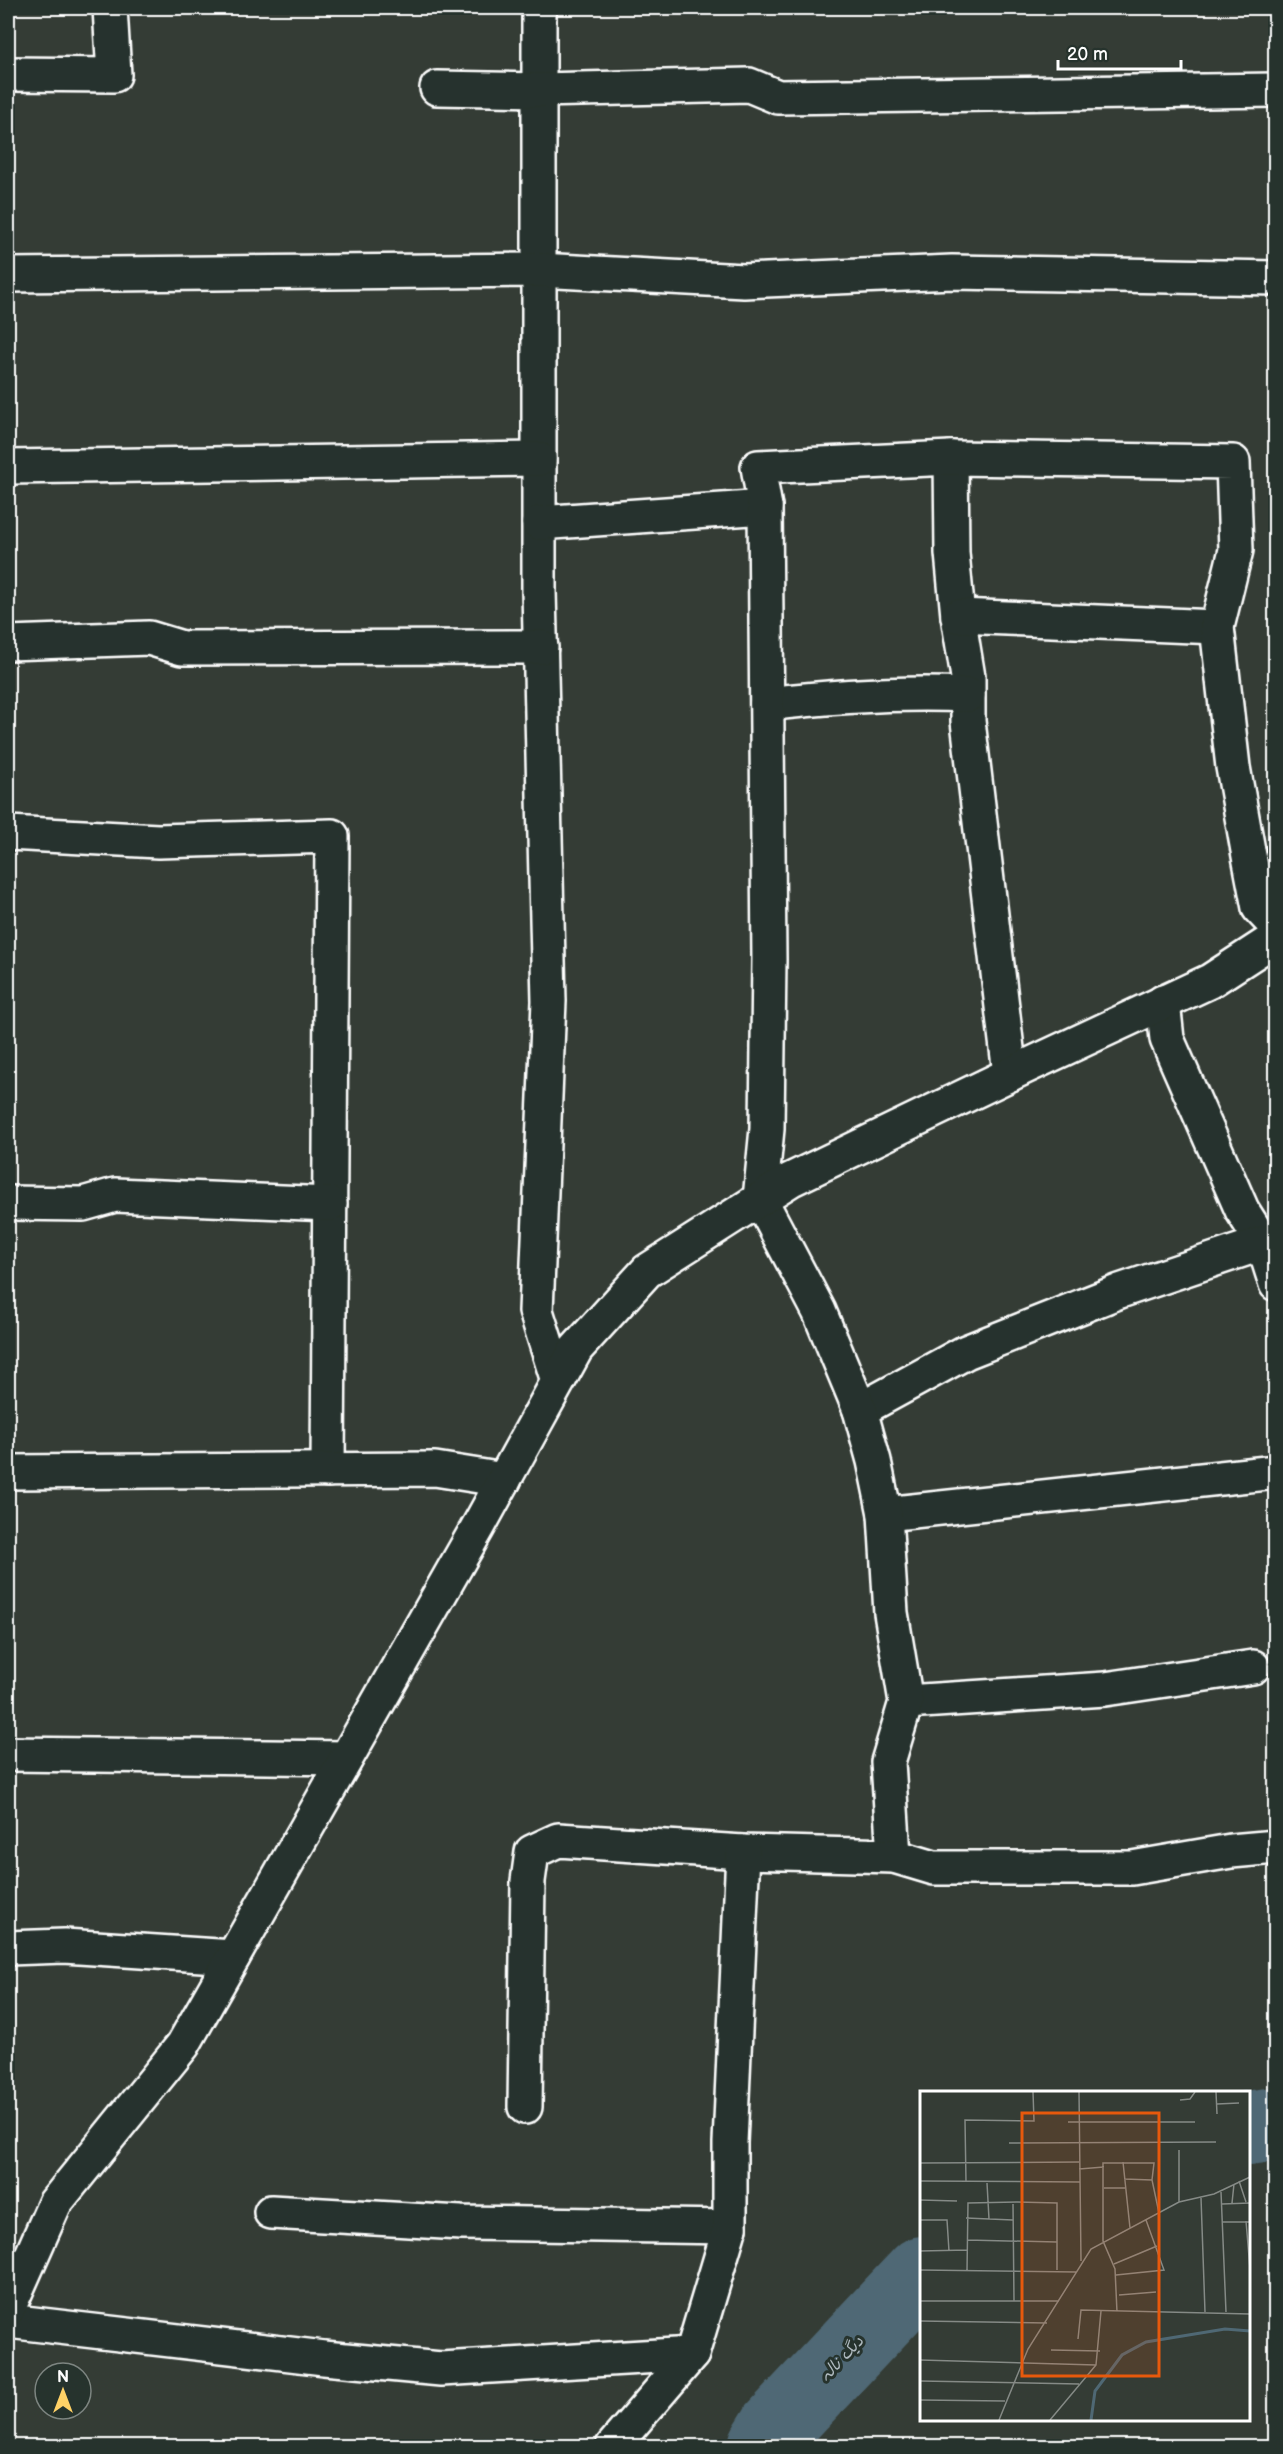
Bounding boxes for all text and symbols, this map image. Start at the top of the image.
scale bar [1058,33,1181,71]
text: 20 m [1067,44,1108,65]
inset map [920,2091,1250,2421]
water label: دیگ نالہ [816,2332,868,2386]
north arrow [33,2361,93,2421]
text: N [57,2368,69,2387]

